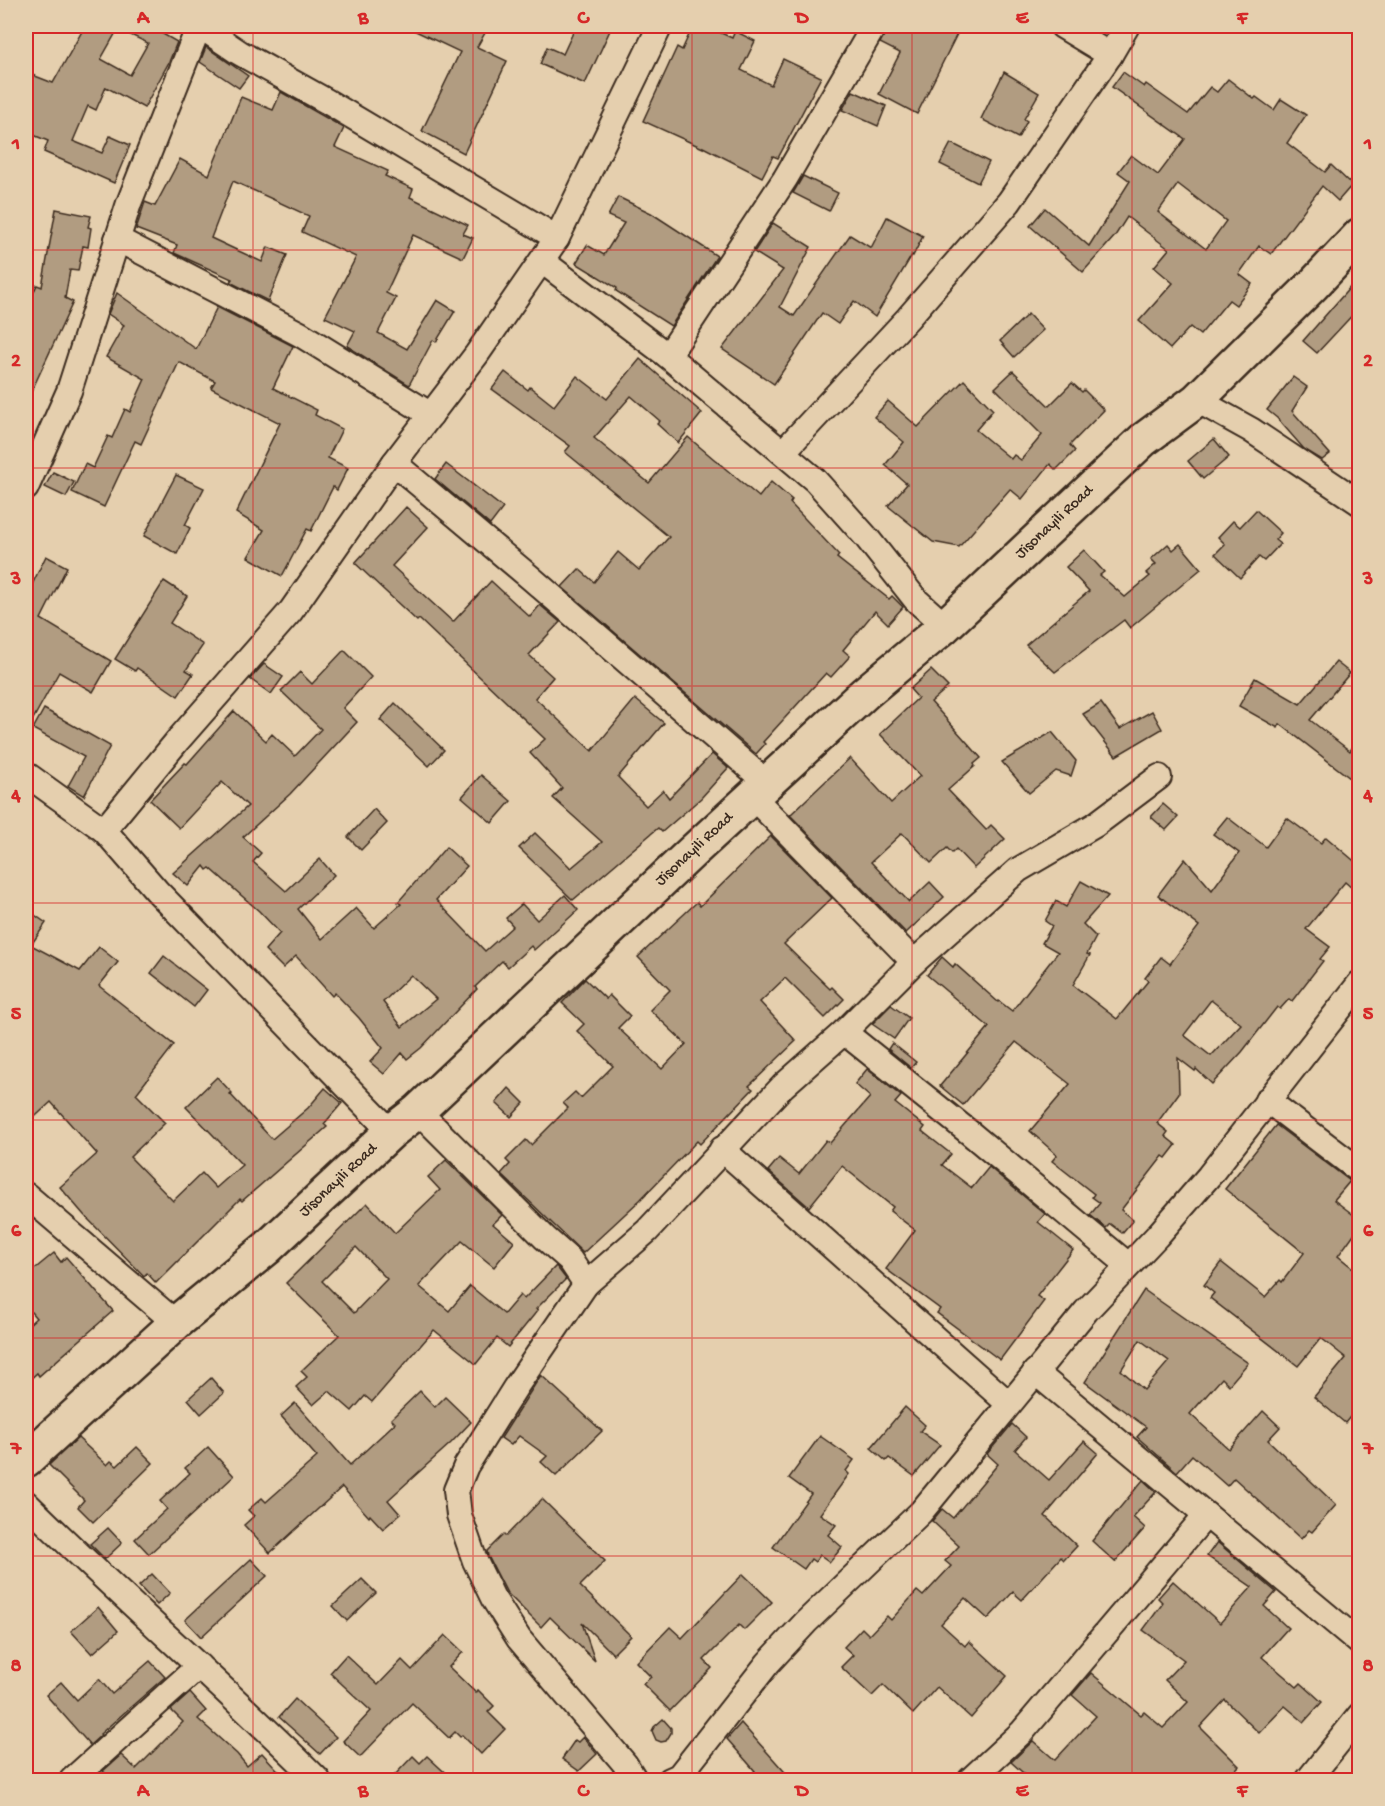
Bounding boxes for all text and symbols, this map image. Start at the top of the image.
text: A [136,8,151,31]
text: B [357,8,369,31]
text: C [577,8,591,31]
text: D [793,8,809,31]
text: E [1016,8,1030,31]
text: F [1236,8,1249,31]
text: 1 [11,134,20,157]
text: 1 [1363,134,1372,157]
text: 2 [11,351,21,374]
text: 2 [1363,351,1373,374]
street label: Jisonayili Road [1012,481,1099,564]
text: 3 [10,569,21,592]
text: 3 [1362,569,1373,592]
text: 4 [10,786,21,809]
text: 4 [1362,786,1373,809]
street label: Jisonayili Road [652,808,739,891]
text: 5 [11,1004,22,1027]
text: 5 [1363,1004,1374,1027]
street label: Jisonayili Road [296,1139,383,1222]
text: 6 [11,1221,22,1244]
text: 6 [1363,1221,1374,1244]
text: 7 [10,1439,23,1462]
text: 7 [1362,1439,1375,1462]
text: 8 [11,1656,22,1679]
text: 8 [1363,1656,1374,1679]
text: A [136,1781,151,1804]
text: B [357,1781,369,1804]
text: C [577,1781,591,1804]
text: D [793,1781,809,1804]
text: E [1016,1781,1030,1804]
text: F [1236,1781,1249,1804]

